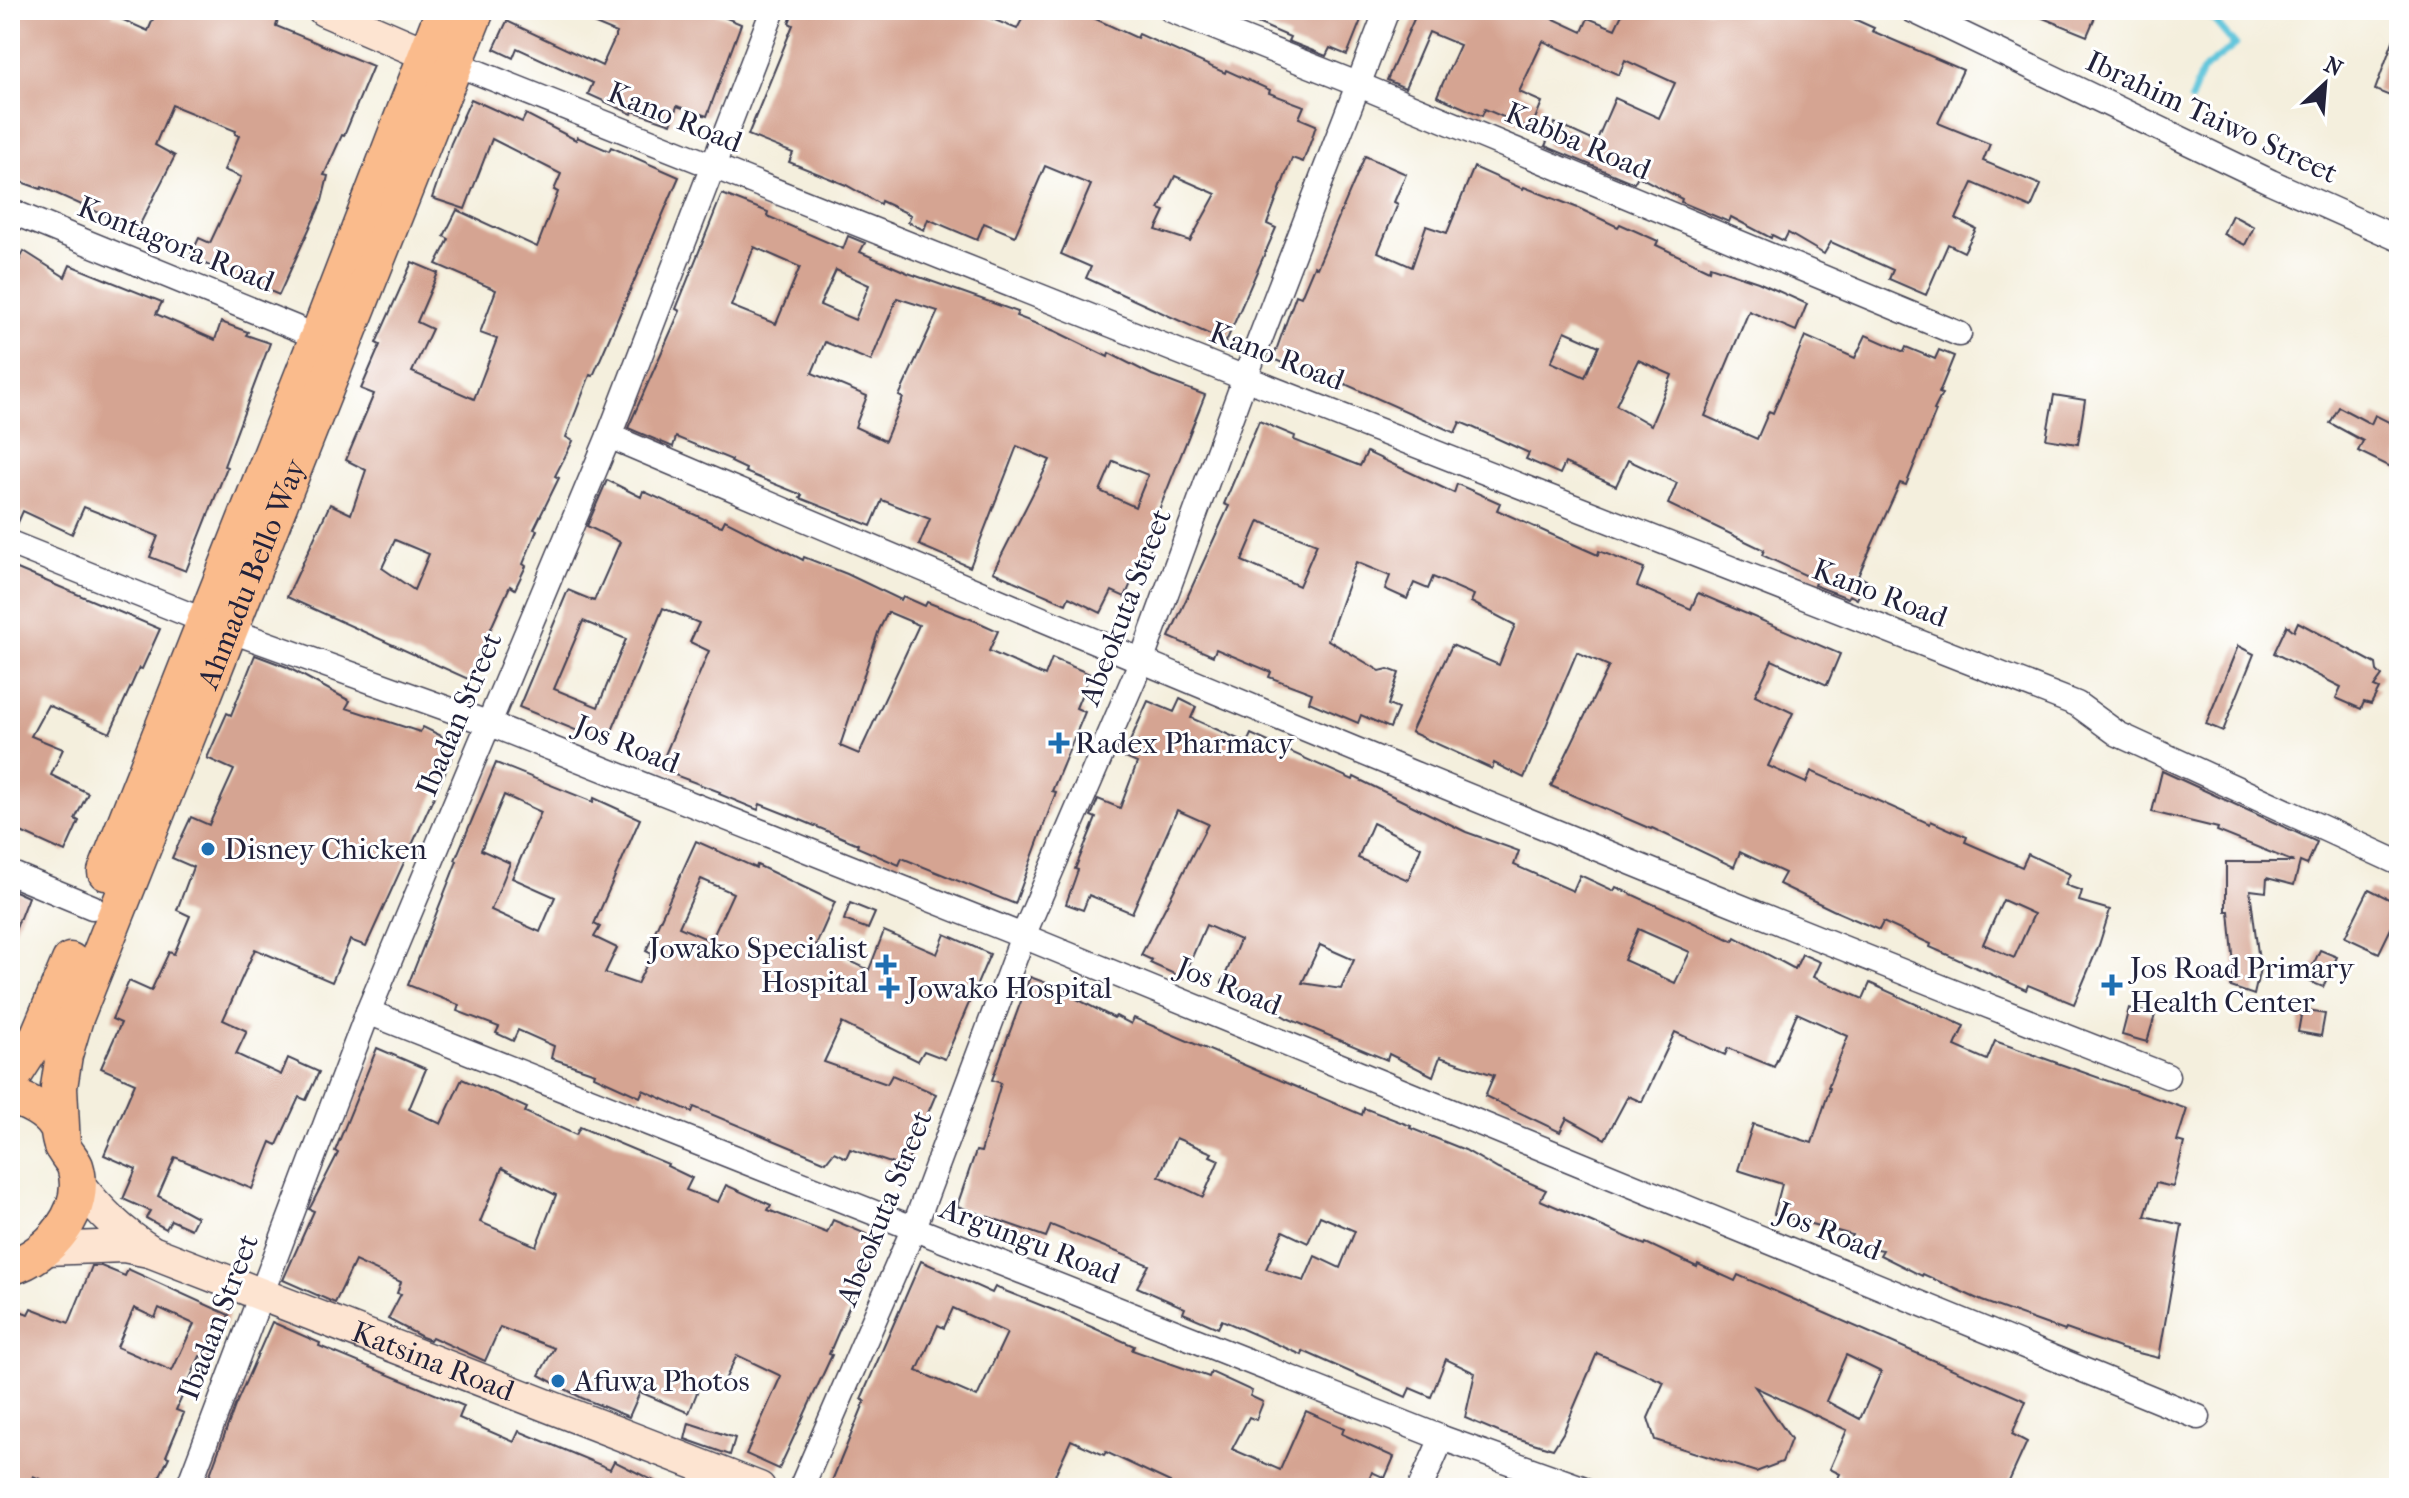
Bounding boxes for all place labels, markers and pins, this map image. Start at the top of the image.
place label: Radex Pharmacy [1075,726,1295,761]
marker: Radex Pharmacy [1050,734,1068,752]
place label: Disney Chicken [224,832,428,867]
marker: Disney Chicken [199,840,217,858]
place label: Jowako Specialist Hospital [647,931,868,1000]
place label: Jos Road Primary Health Center [2128,951,2355,1020]
marker: Jowako Specialist Hospital [875,954,897,976]
place label: Jowako Hospital [905,971,1112,1006]
marker: Jos Road Primary Health Center [2101,974,2123,996]
marker: Jowako Hospital [878,977,900,999]
place label: Afuwa Photos [573,1364,750,1399]
marker: Afuwa Photos [549,1372,567,1390]

